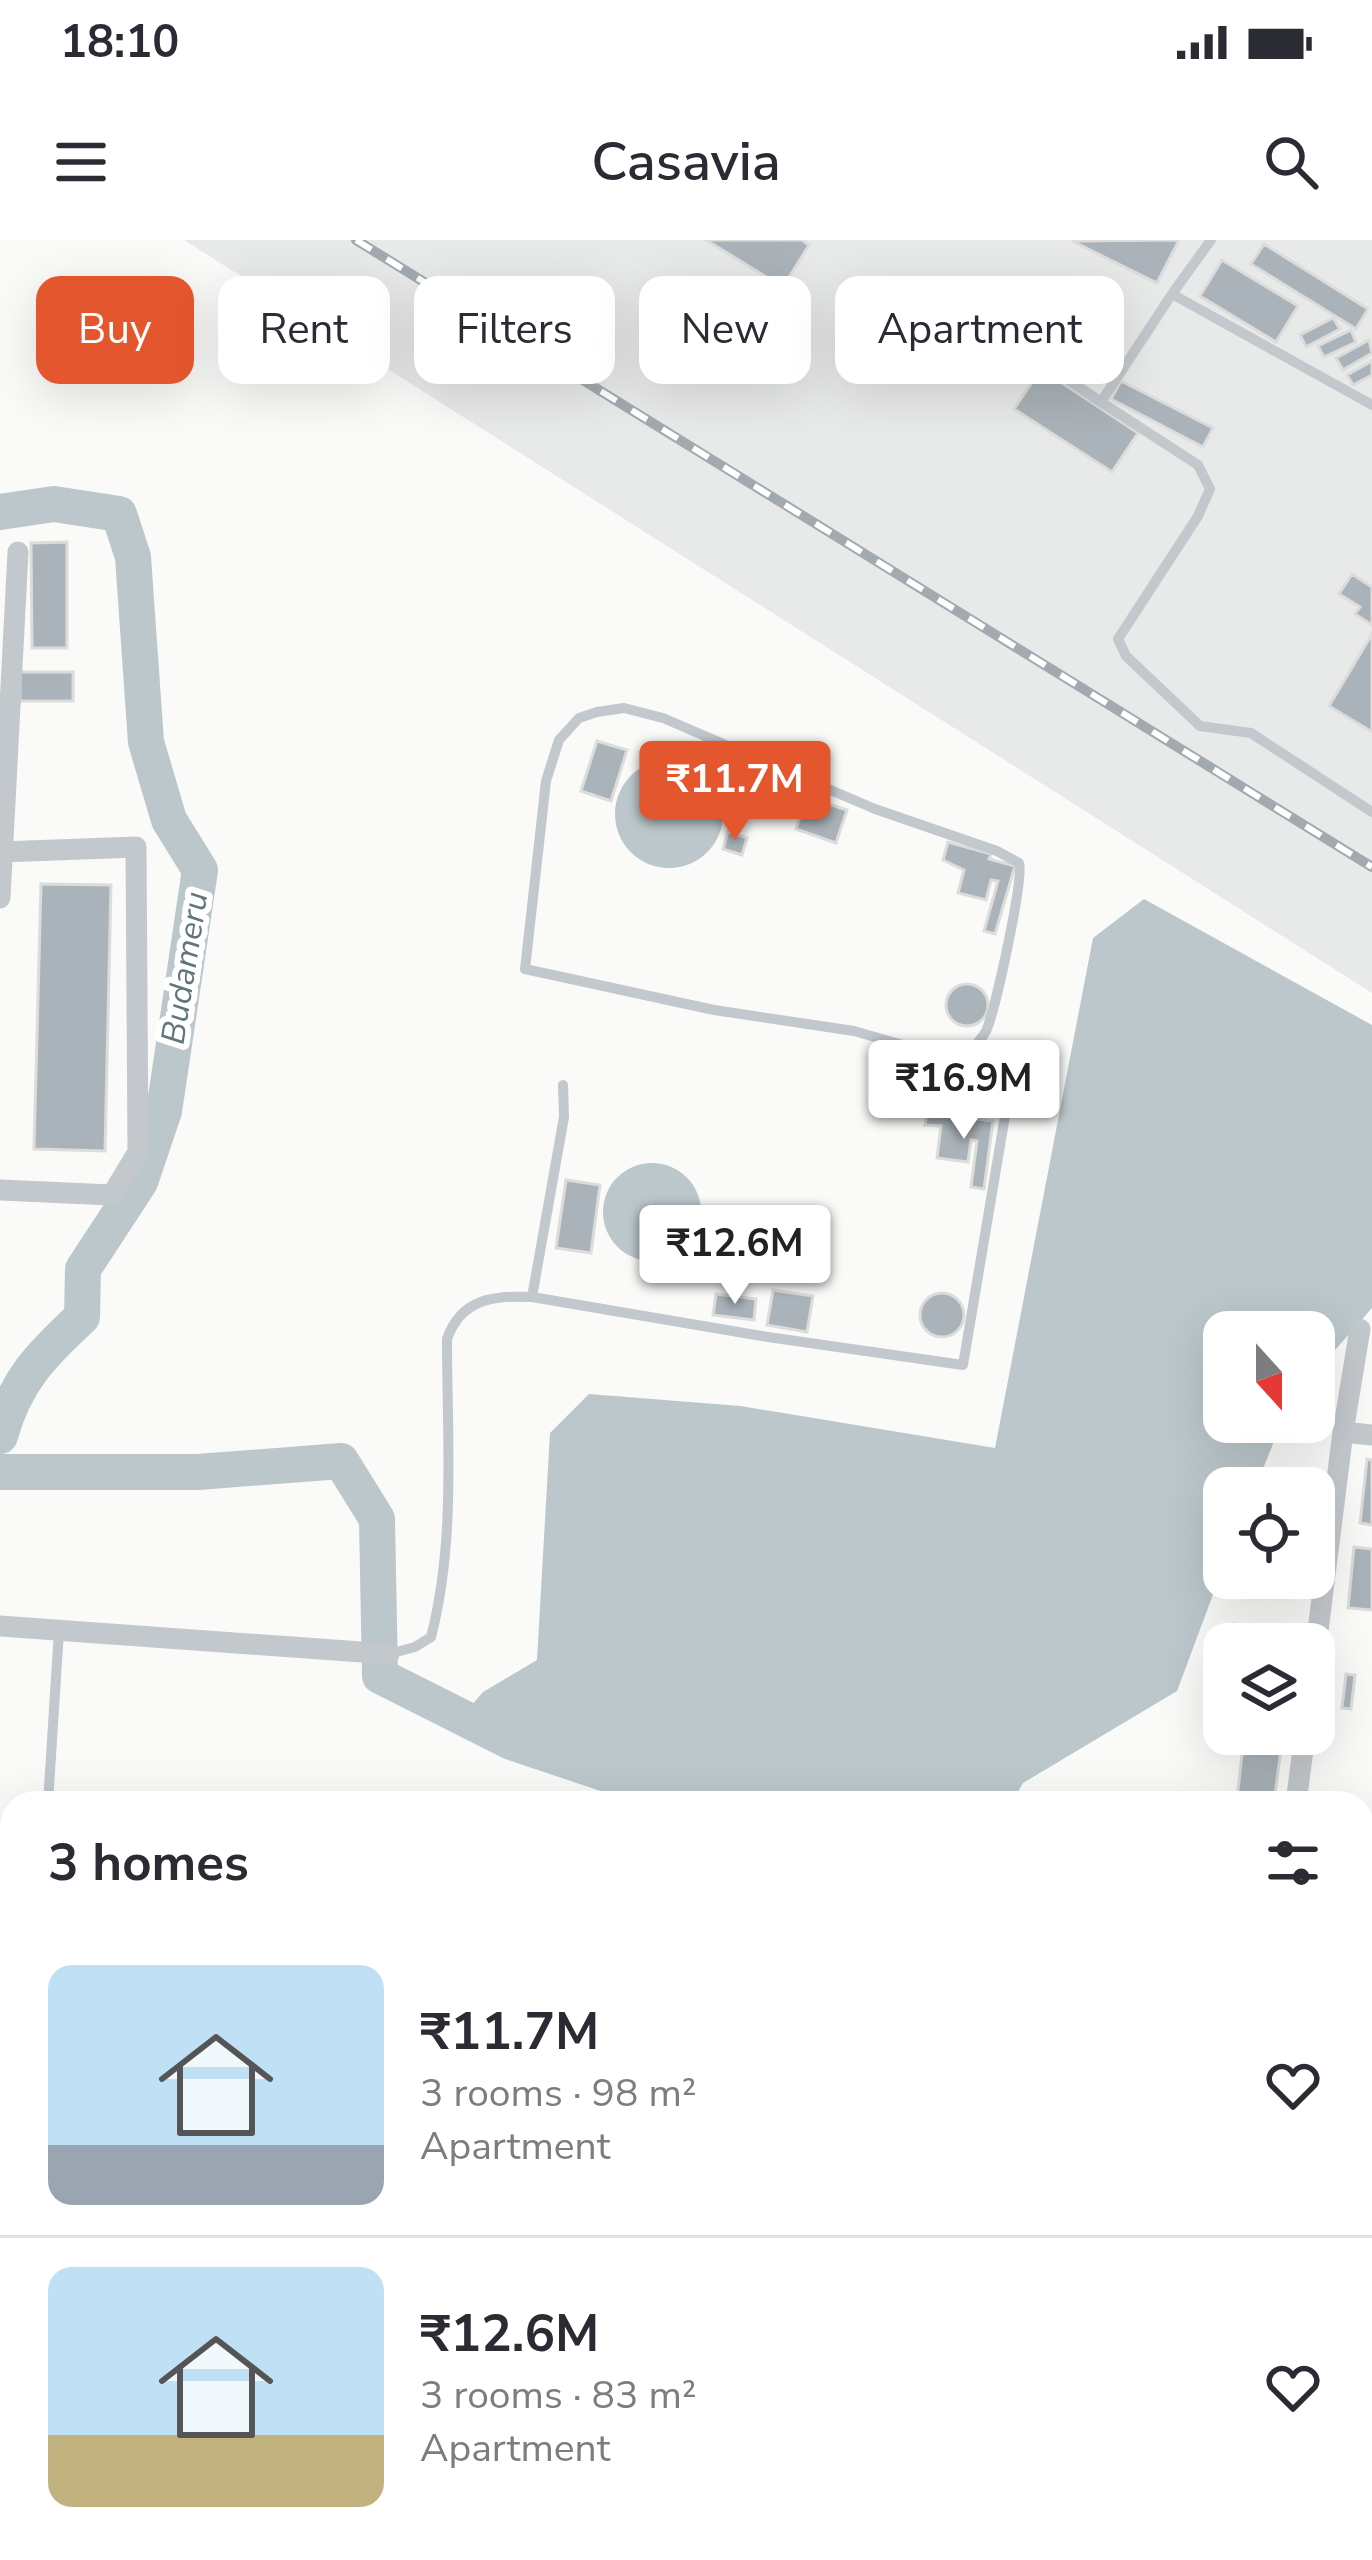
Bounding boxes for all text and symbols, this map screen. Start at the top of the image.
text: 18:10 [60,12,179,73]
text: Casavia [591,125,781,199]
icon: menu [48,129,114,195]
icon: search [1258,129,1324,195]
chip: Buy [36,276,194,384]
chip: Rent [218,276,390,384]
chip: Filters [414,276,615,384]
chip: New [639,276,811,384]
chip: Apartment [835,276,1124,384]
pin: ₹11.7M [637,741,833,843]
text: ₹11.7M [666,753,804,806]
water label: Budameru [151,889,219,1047]
pin: ₹16.9M [866,1040,1062,1142]
text: ₹16.9M [895,1052,1033,1105]
pin: ₹12.6M [637,1205,833,1307]
text: ₹12.6M [666,1217,804,1270]
north arrow [1203,1311,1335,1443]
map controls [1203,1311,1335,1755]
button: locate [1203,1467,1335,1599]
button: layers [1203,1623,1335,1755]
text: 3 homes [48,1828,249,1898]
icon: filters [1260,1830,1326,1896]
text: ₹11.7M [420,1997,599,2067]
icon: home [144,2013,288,2157]
icon: heart [1260,2052,1326,2118]
text: 3 rooms · 98 m² [420,2067,697,2120]
text: Apartment [420,2120,610,2173]
text: ₹12.6M [420,2299,599,2369]
icon: home [144,2315,288,2459]
icon: heart [1260,2354,1326,2420]
text: 3 rooms · 83 m² [420,2369,697,2422]
text: Apartment [420,2422,610,2475]

